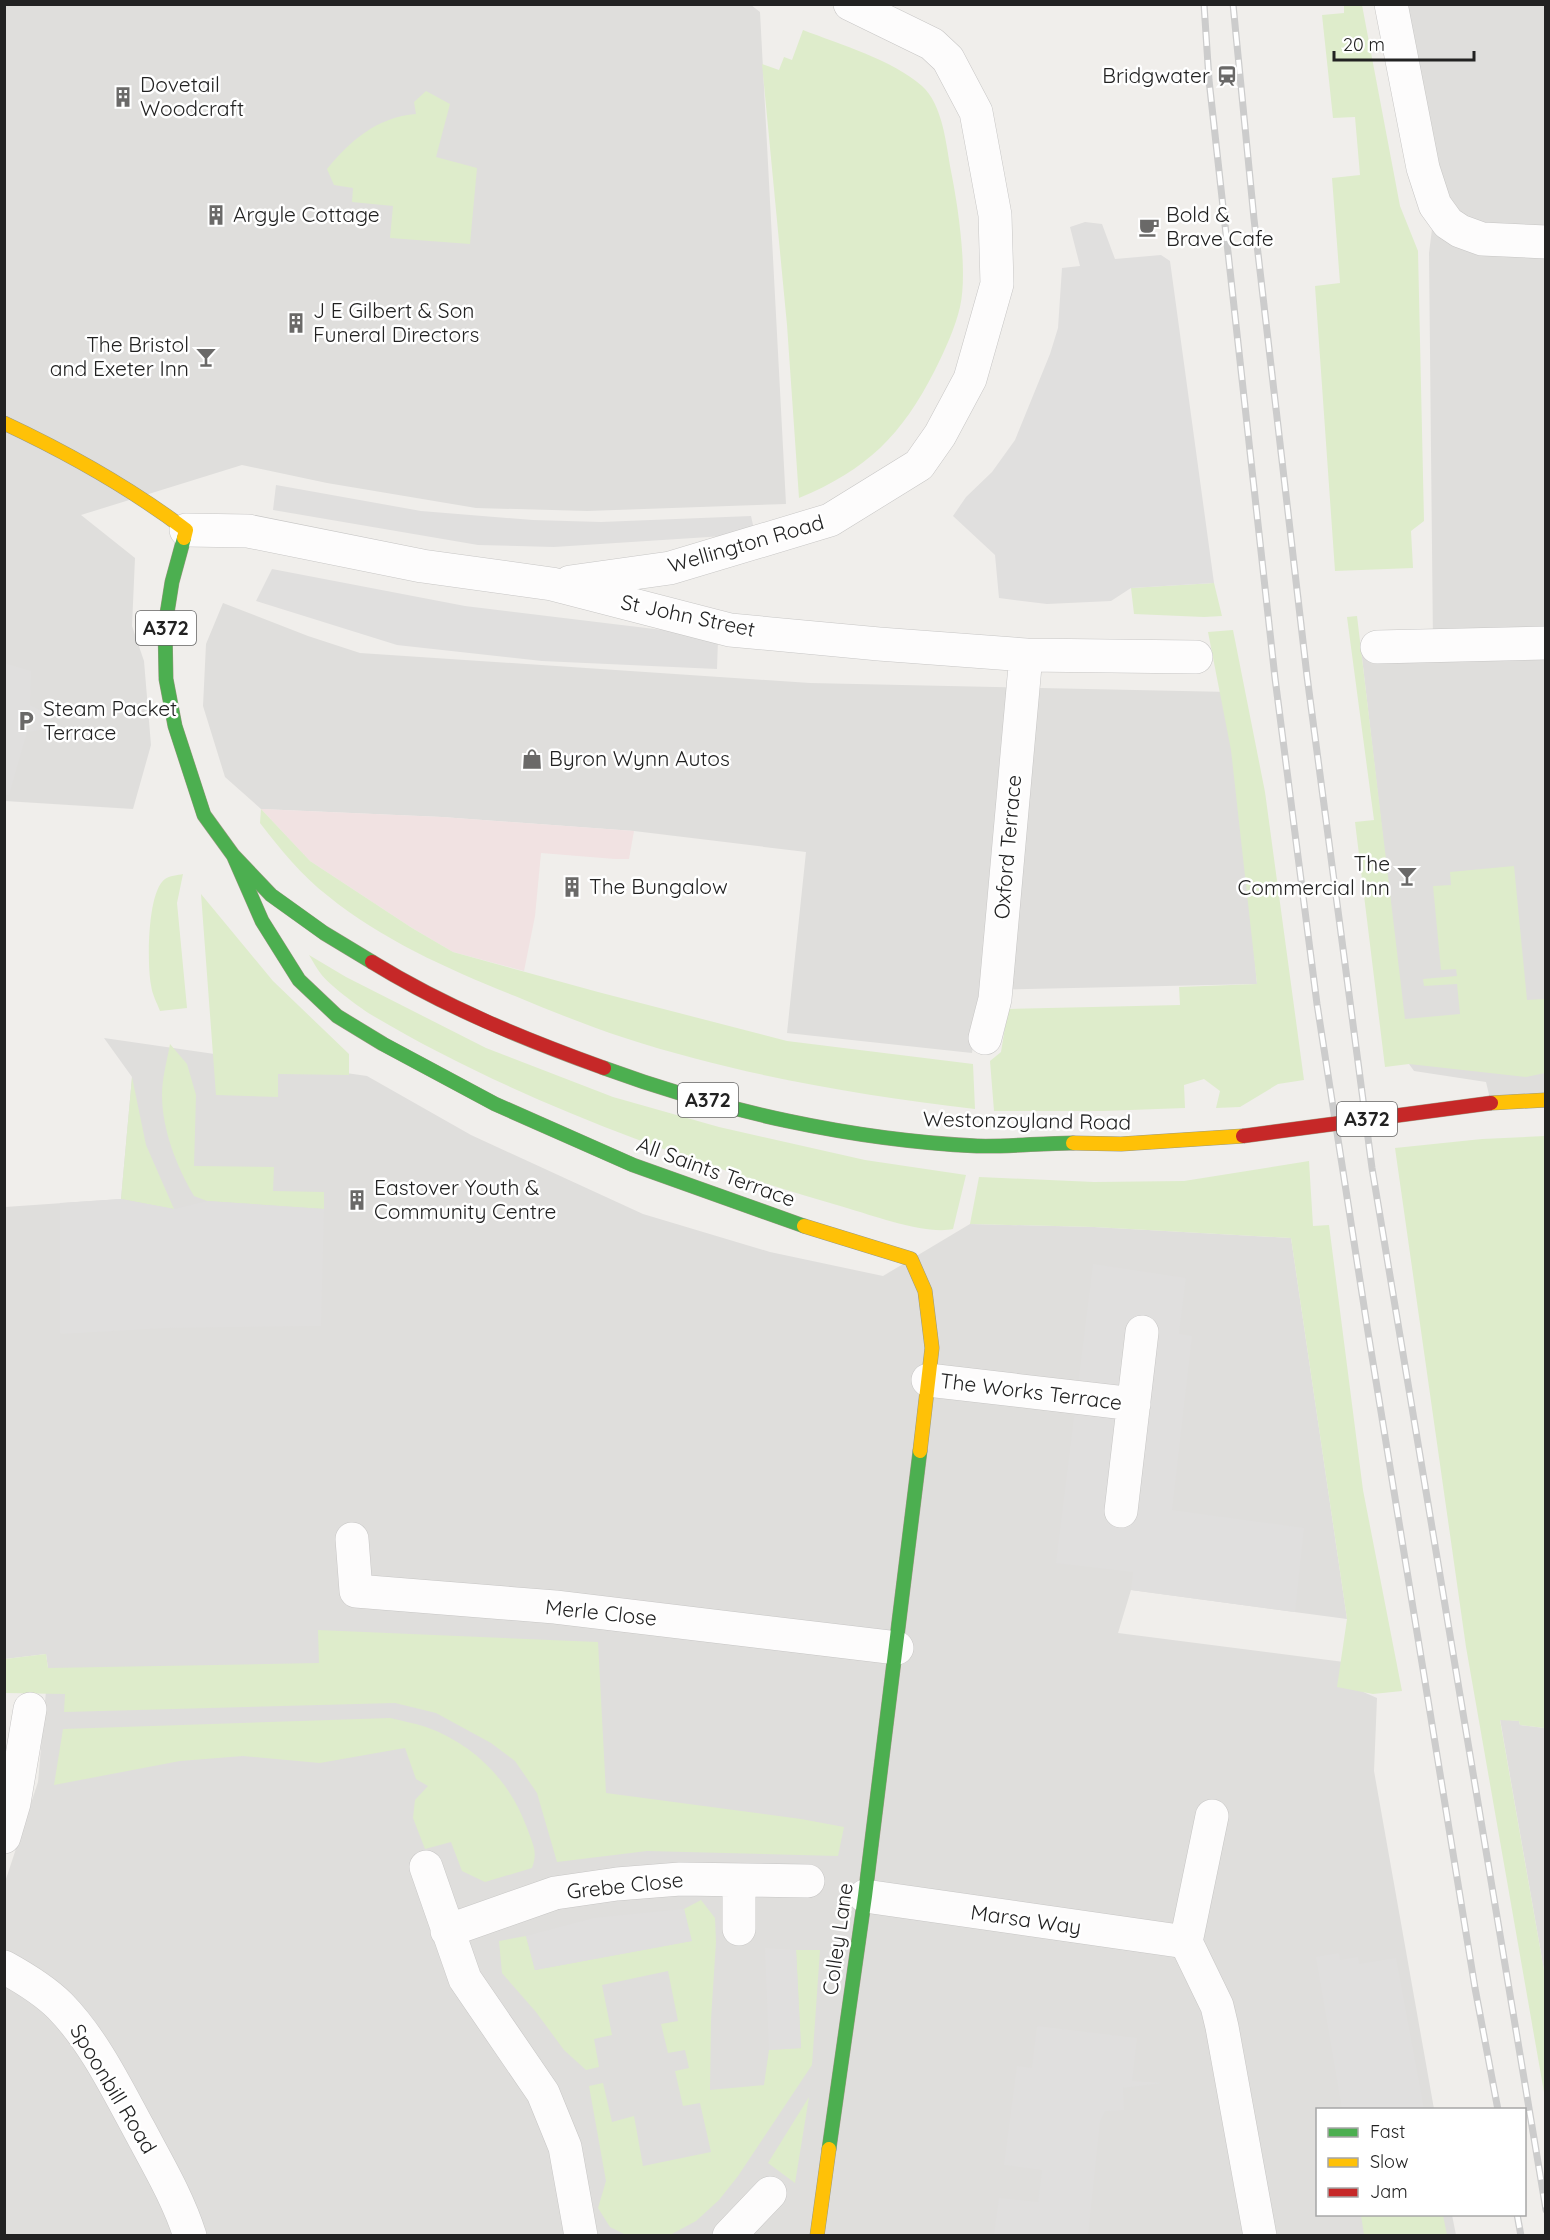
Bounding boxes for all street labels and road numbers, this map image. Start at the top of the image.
street label: Wellington Road [665,508,827,578]
street label: St John Street [619,588,758,642]
road number: A372 [136,611,196,645]
street label: Oxford Terrace [988,774,1026,920]
road number: A372 [678,1083,738,1117]
road number: A372 [1337,1102,1397,1136]
street label: Westonzoyland Road [923,1105,1131,1135]
street label: All Saints Terrace [634,1130,799,1212]
street label: The Works Terrace [939,1367,1124,1415]
street label: Merle Close [544,1593,658,1631]
street label: Grebe Close [565,1866,685,1904]
street label: Colley Lane [816,1881,858,1997]
street label: Marsa Way [969,1898,1083,1940]
street label: Spoonbill Road [65,2019,163,2158]

